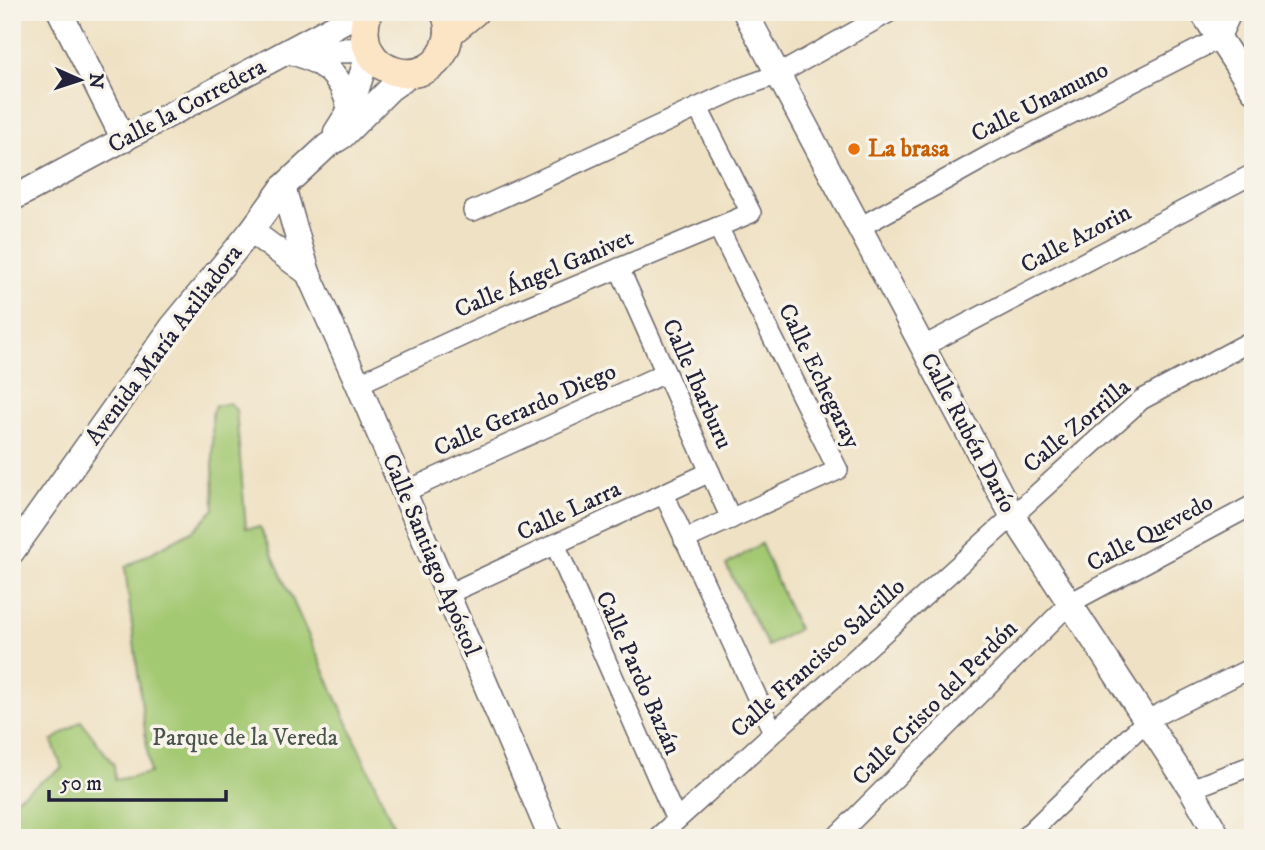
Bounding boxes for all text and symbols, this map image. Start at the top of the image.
north arrow [46,46,116,116]
street label: Calle la Corredera [103,51,272,160]
street label: Calle Unamuno [966,55,1114,149]
text: N [84,72,107,90]
place label: La brasa [868,134,950,164]
marker: La brasa [846,141,862,157]
street label: Calle Azorin [1016,197,1137,281]
street label: Calle Ángel Ganivet [450,222,638,325]
street label: Avenida María Axiliadora [79,238,250,451]
street label: Calle Echegaray [771,299,867,454]
street label: Calle Ibarburu [655,314,739,454]
street label: Calle Rubén Darío [913,348,1023,518]
street label: Calle Gerardo Diego [429,356,621,464]
street label: Calle Zorrilla [1017,372,1138,480]
street label: Calle Santiago Apóstol [375,449,487,661]
street label: Calle Larra [512,474,626,548]
street label: Calle Quevedo [1082,487,1218,579]
street label: Calle Francisco Salcillo [724,572,912,744]
street label: Calle Pardo Bazán [589,587,688,760]
street label: Calle Cristo del Perdón [846,614,1024,792]
park label: Parque de la Vereda [152,723,339,753]
scale bar [49,759,226,803]
text: 50 m [60,771,102,797]

